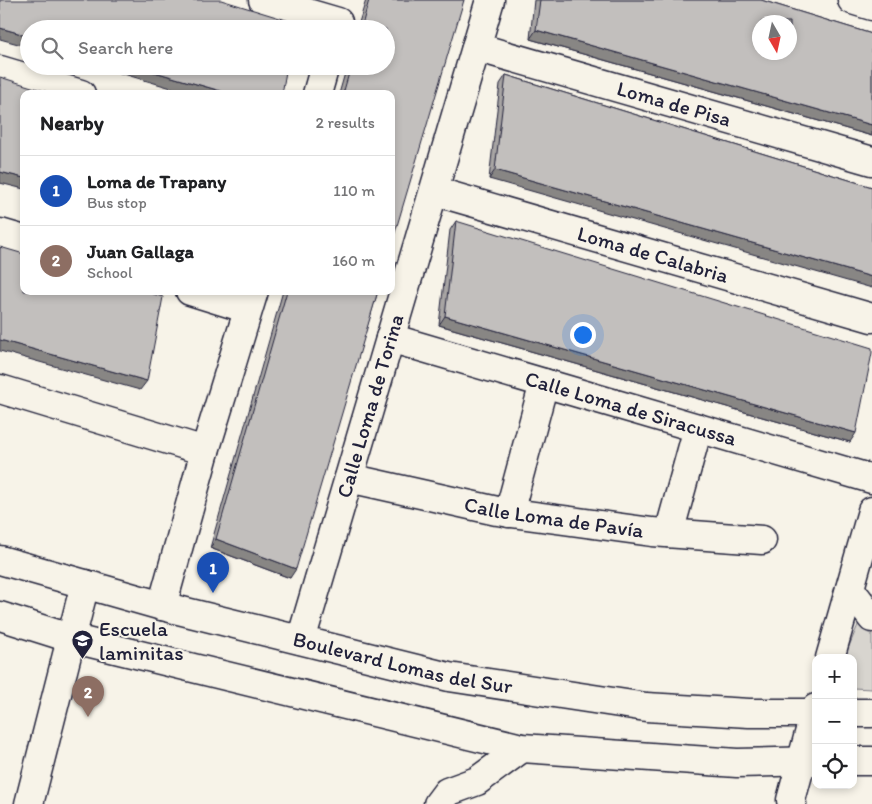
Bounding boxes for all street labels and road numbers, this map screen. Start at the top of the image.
street label: Loma de Pisa [614,75,734,132]
street label: Loma de Calabria [575,220,732,288]
street label: Calle Loma de Torina [331,311,409,501]
street label: Calle Loma de Siracussa [522,365,740,451]
street label: Calle Loma de Pavía [462,491,645,543]
street label: Boulevard Lomas del Sur [291,626,515,699]

